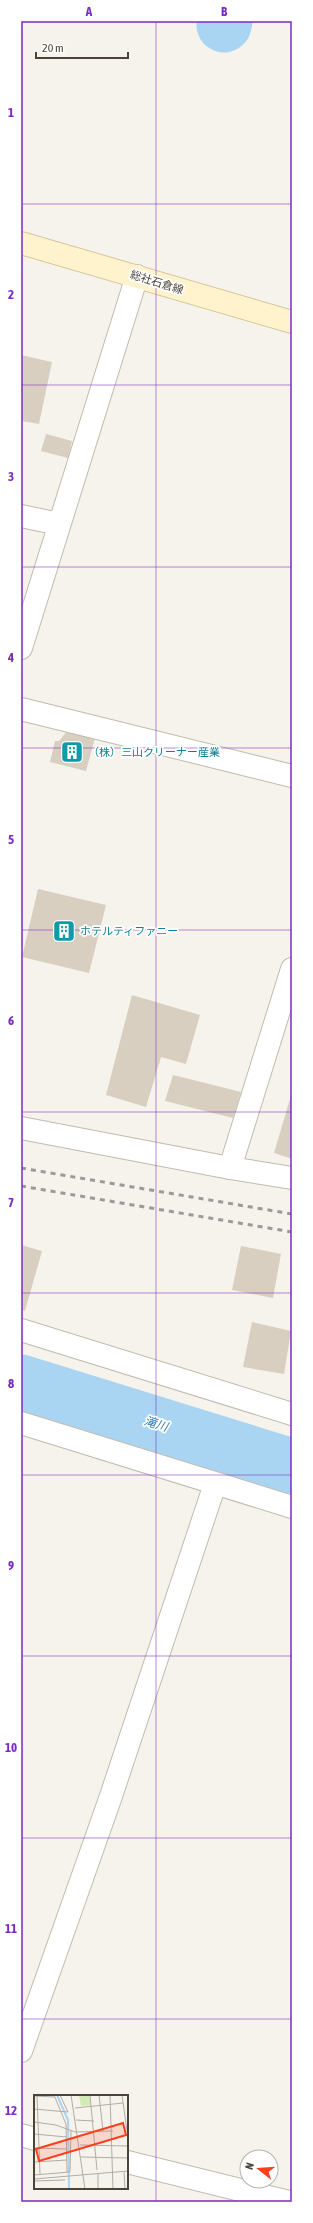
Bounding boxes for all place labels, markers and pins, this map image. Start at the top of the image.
building icon: （株）三山クリーナー産業 [59,739,85,765]
place label: （株）三山クリーナー産業 [88,746,220,758]
building icon: ホテルティファニー [51,918,77,944]
place label: ホテルティファニー [80,925,178,937]

